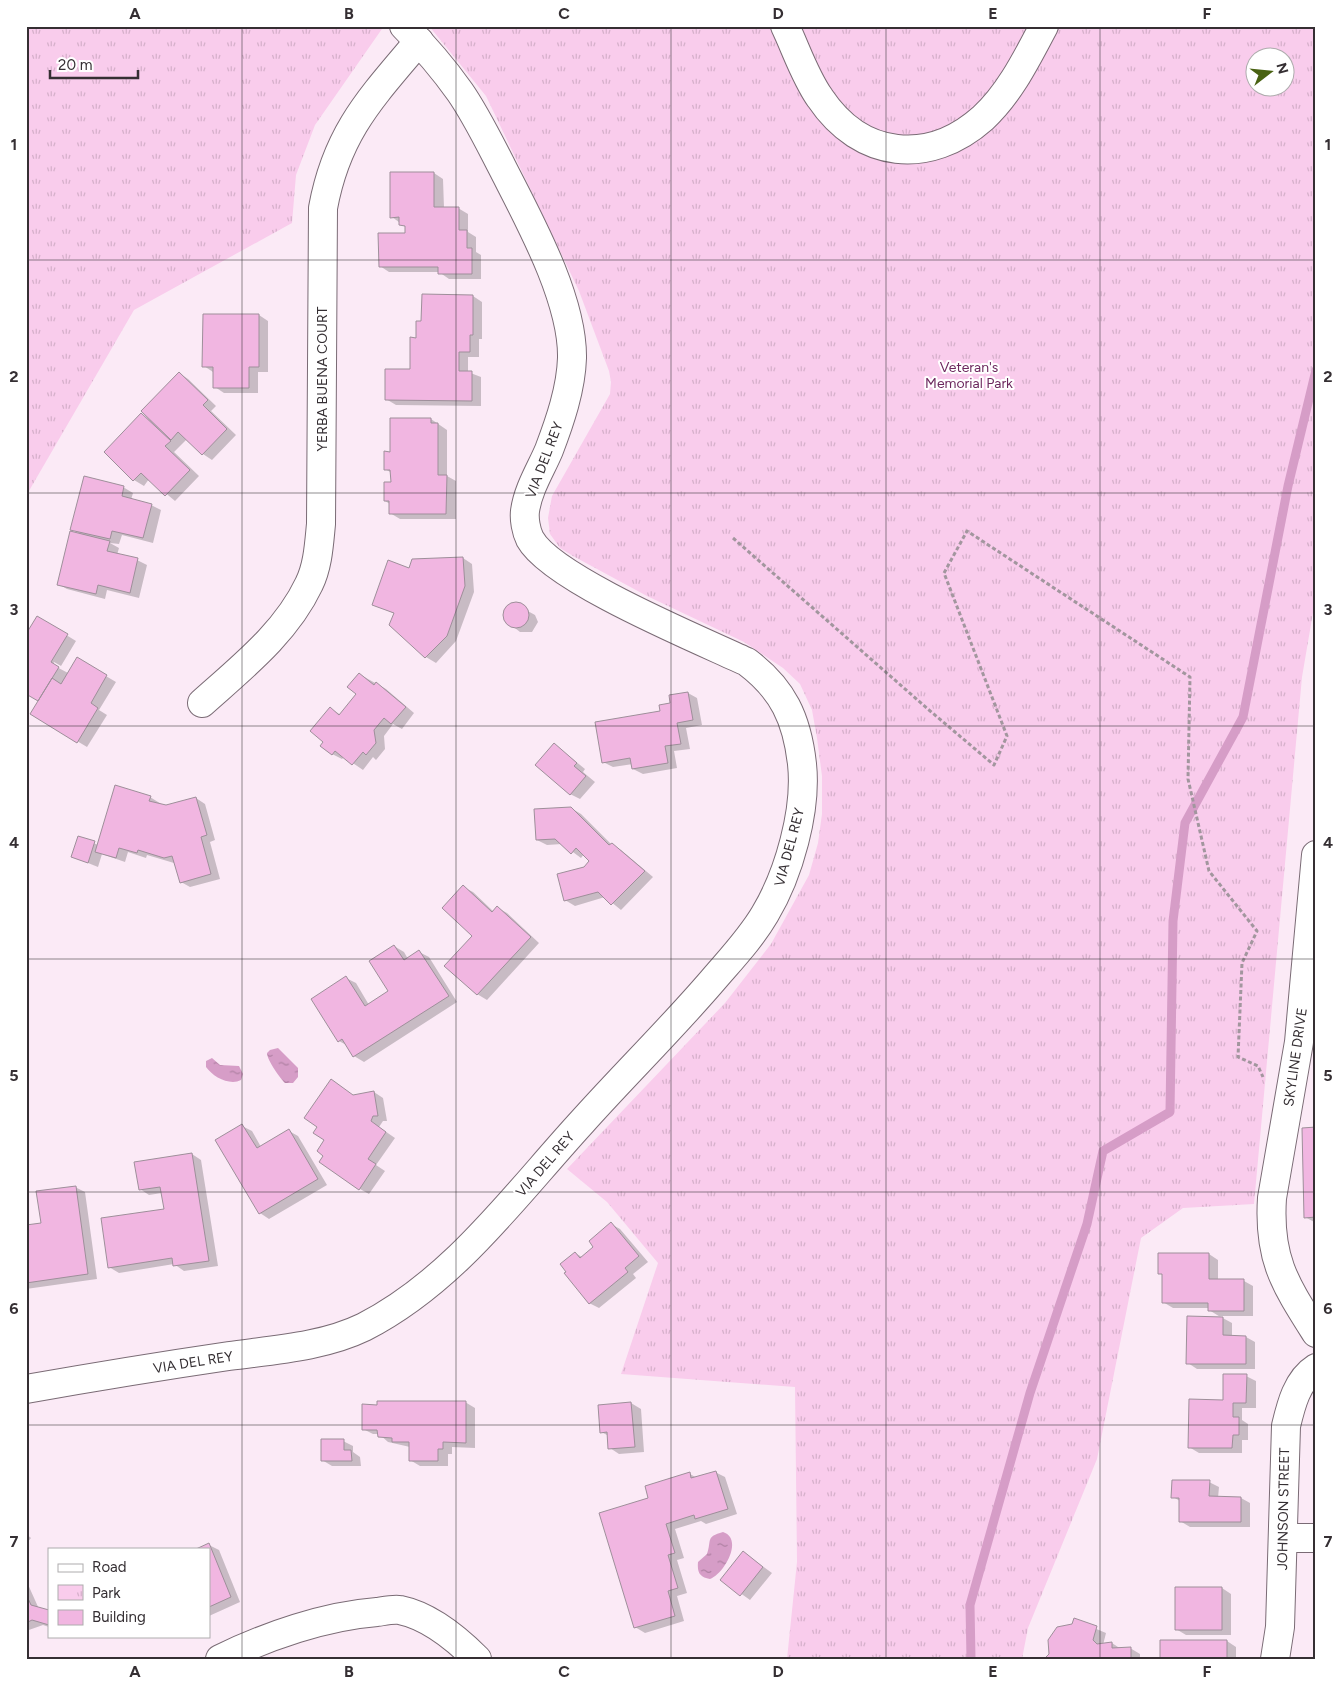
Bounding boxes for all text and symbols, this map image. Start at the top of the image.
text: A [129,4,141,23]
text: B [344,4,354,23]
text: C [558,4,570,23]
text: D [772,4,784,23]
text: E [988,4,998,23]
text: F [1203,4,1212,23]
scale bar [50,48,138,80]
north arrow [1244,48,1294,98]
text: 20 m [58,56,92,74]
text: N [1272,61,1292,76]
text: 1 [11,135,17,154]
text: 1 [1325,135,1331,154]
street label: YERBA BUENA COURT [314,306,331,451]
park label: Veteran's Memorial Park [925,359,1013,392]
text: 2 [9,367,19,386]
text: 2 [1323,367,1333,386]
street label: VIA DEL REY [522,419,567,501]
text: 3 [10,600,19,619]
text: 3 [1324,600,1333,619]
street label: VIA DEL REY [771,805,808,888]
text: 4 [9,833,19,852]
text: 4 [1323,833,1333,852]
street label: SKYLINE DRIVE [1280,1007,1311,1107]
text: 5 [9,1066,19,1085]
text: 5 [1323,1066,1333,1085]
street label: VIA DEL REY [513,1128,579,1200]
text: 6 [9,1299,19,1318]
text: 6 [1323,1299,1333,1318]
street label: VIA DEL REY [152,1348,235,1377]
street label: JOHNSON STREET [1274,1447,1293,1570]
text: 7 [10,1532,19,1551]
text: 7 [1324,1532,1333,1551]
legend [48,1548,210,1638]
text: Road [92,1558,127,1576]
text: Park [92,1584,121,1602]
text: Building [92,1608,146,1626]
text: A [129,1662,141,1681]
text: B [344,1662,354,1681]
text: C [558,1662,570,1681]
text: D [772,1662,784,1681]
text: E [988,1662,998,1681]
text: F [1203,1662,1212,1681]

